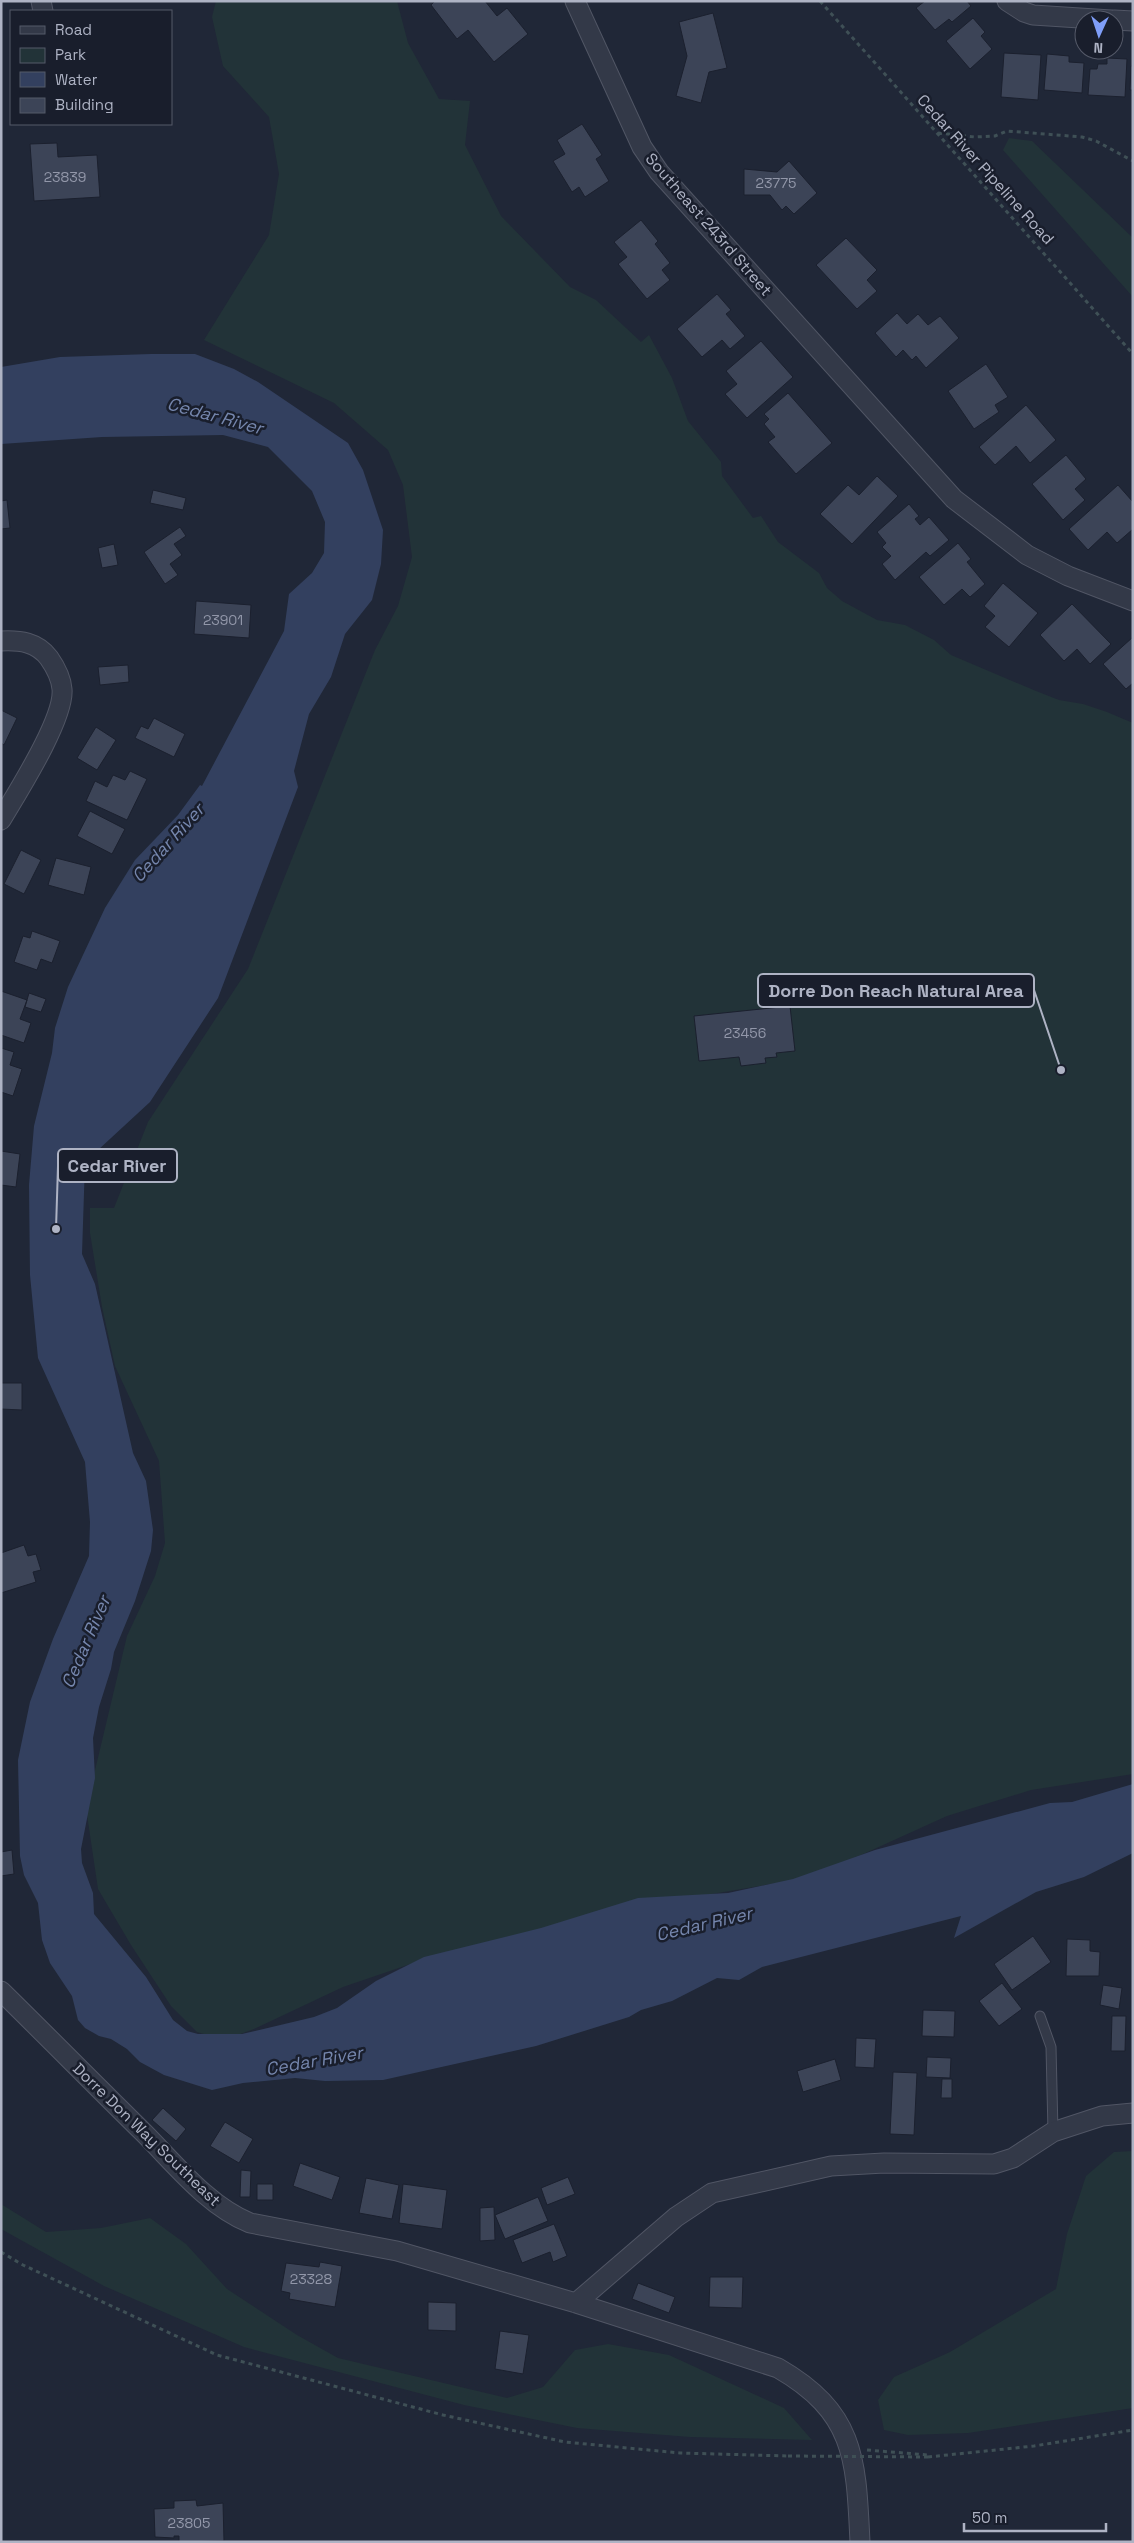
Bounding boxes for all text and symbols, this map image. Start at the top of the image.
legend [10,10,172,125]
north arrow [1074,10,1124,60]
text: Road [55,20,92,39]
text: N [1093,39,1103,57]
text: Park [55,45,86,64]
text: Water [55,70,98,89]
street label: Cedar River Pipeline Road [913,90,1059,249]
text: Building [55,95,114,114]
street label: Southeast 243rd Street [641,148,777,300]
house number: 23839 [44,168,86,186]
house number: 23775 [755,174,797,192]
water label: Cedar River [165,392,268,440]
house number: 23901 [203,611,243,629]
water label: Cedar River [126,797,210,887]
callout: Dorre Don Reach Natural Area [758,974,1034,1007]
text: Dorre Don Reach Natural Area [768,979,1024,1002]
house number: 23456 [724,1024,766,1042]
callout: Cedar River [58,1149,177,1182]
text: Cedar River [68,1154,166,1177]
water label: Cedar River [56,1590,116,1691]
water label: Cedar River [653,1901,756,1946]
water label: Cedar River [264,2040,366,2080]
street label: Dorre Don Way Southeast [68,2058,225,2211]
house number: 23328 [290,2270,333,2288]
scale bar [964,2500,1106,2532]
text: 50 m [972,2508,1007,2527]
house number: 23805 [168,2514,210,2532]

